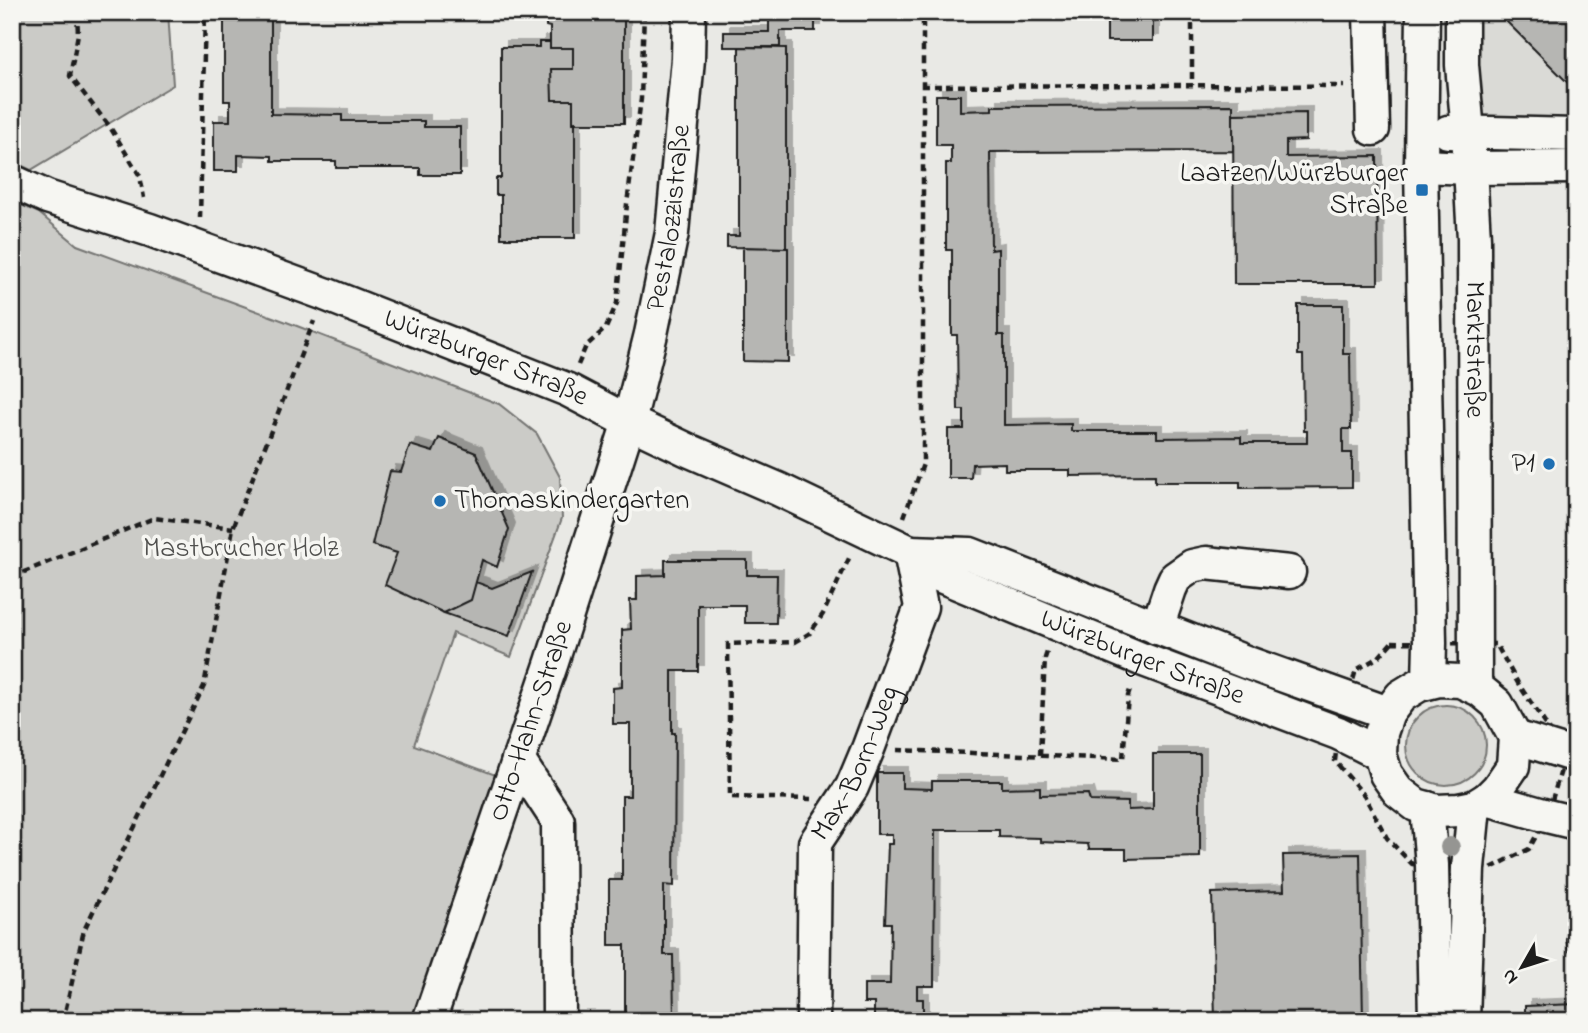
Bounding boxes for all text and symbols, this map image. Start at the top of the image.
street label: Pestalozzistraße [636,122,702,315]
place label: Laatzen/Würzburger Straße [1180,154,1408,227]
marker: Laatzen/Würzburger Straße [1414,182,1430,198]
street label: Marktstraße [1454,281,1495,419]
street label: Würzburger Straße [378,299,596,418]
place label: P1 [1512,444,1535,485]
marker: P1 [1541,456,1557,472]
place label: Thomaskindergarten [454,481,689,522]
marker: Thomaskindergarten [432,493,448,509]
park label: Mastbrucher Holz [143,529,339,570]
street label: Würzburger Straße [1034,599,1251,717]
street label: Otto-Hahn-Straße [478,615,585,827]
street label: Max-Born-Weg [801,680,910,850]
north arrow [1486,932,1556,1002]
text: N [1496,963,1525,990]

